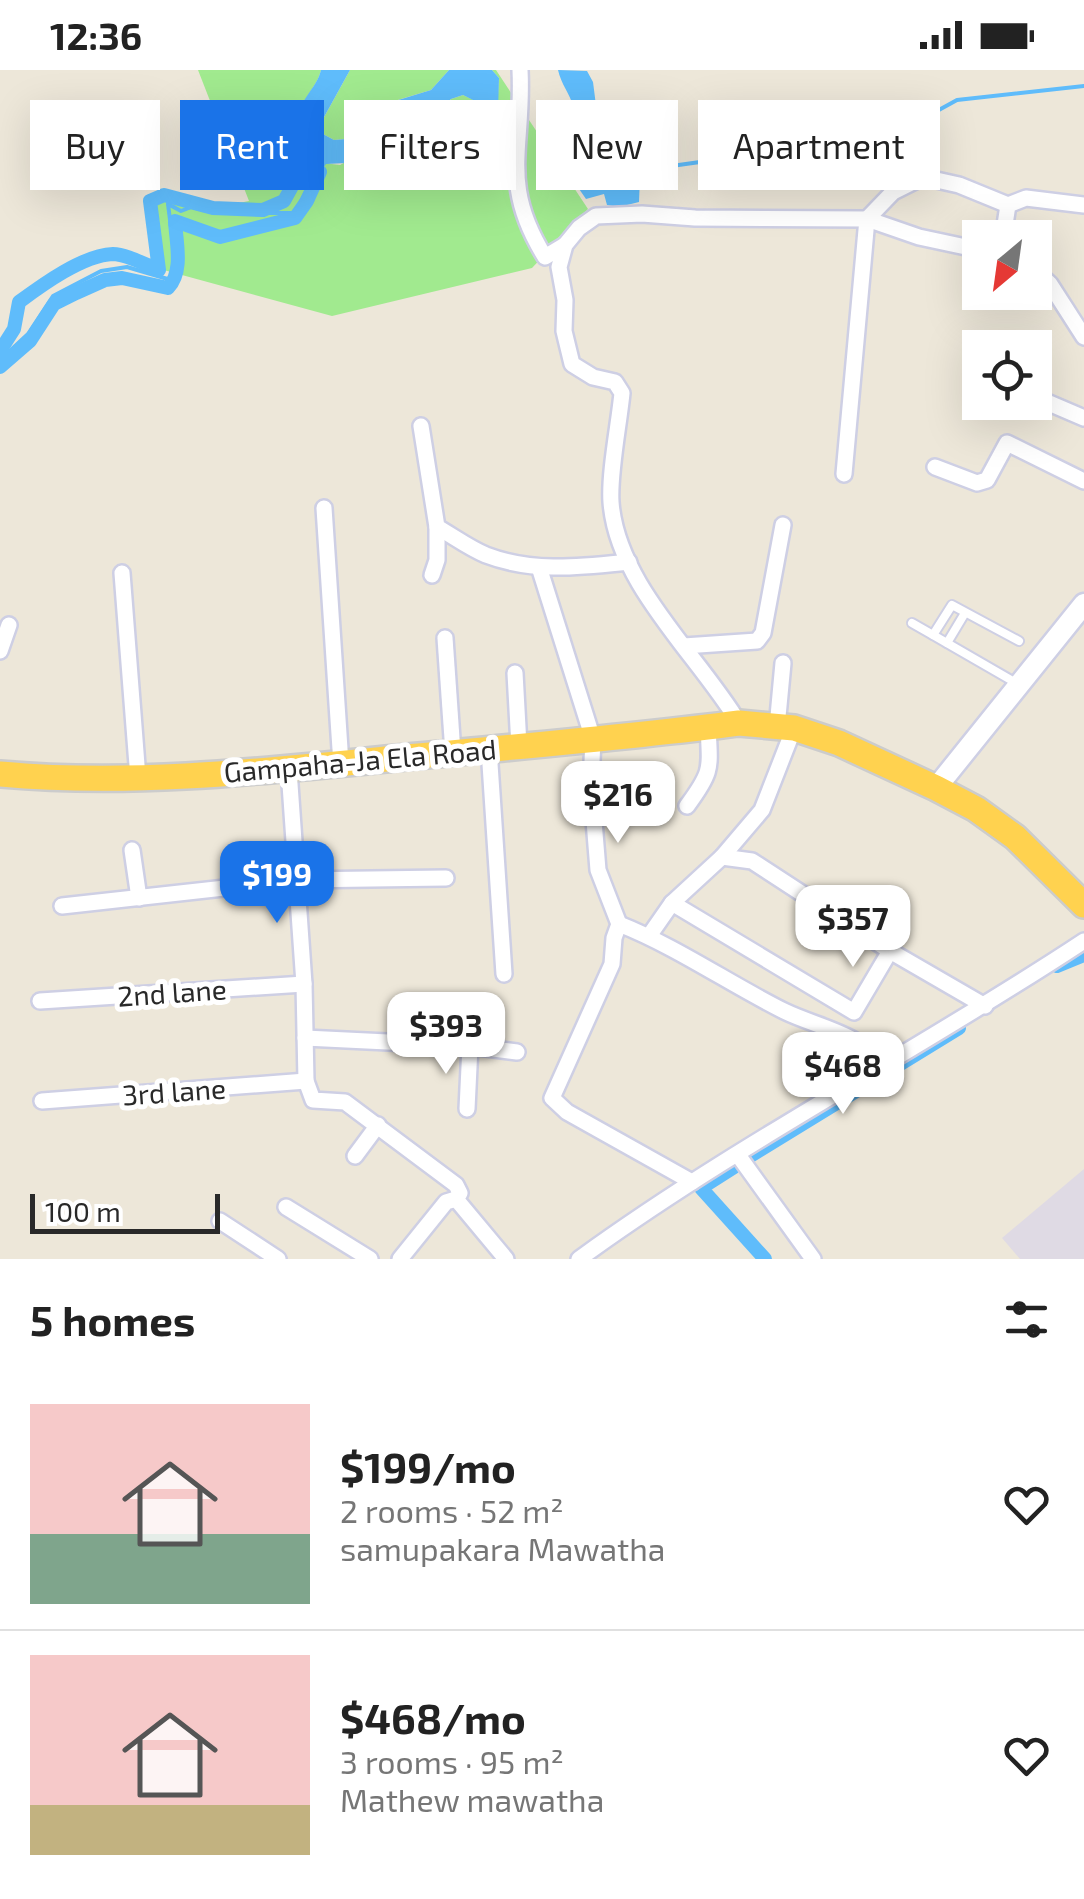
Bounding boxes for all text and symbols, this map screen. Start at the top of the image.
text: 12:36 [50,12,142,58]
chip: Buy [30,100,160,190]
chip: Rent [180,100,324,190]
chip: Filters [344,100,516,190]
chip: New [536,100,678,190]
chip: Apartment [698,100,940,190]
north arrow [962,220,1052,310]
map controls [962,220,1052,420]
button: locate [962,330,1052,420]
street label: Gampaha-Ja Ela Road [222,731,498,789]
pin: $216 [559,761,677,846]
text: $216 [583,774,653,812]
pin: $199 [218,841,336,926]
text: $199 [242,854,312,892]
pin: $357 [794,885,912,970]
text: $357 [817,898,889,936]
street label: 2nd lane [116,971,228,1013]
pin: $393 [387,992,505,1077]
text: $393 [409,1005,483,1043]
pin: $468 [784,1032,902,1117]
text: $468 [804,1045,882,1083]
street label: 3rd lane [121,1070,227,1112]
scale bar [30,1189,220,1234]
text: 100 m [45,1194,121,1228]
icon: filters [999,1292,1054,1347]
text: 5 homes [30,1294,195,1344]
text: $199/mo [340,1441,516,1491]
icon: home [110,1444,230,1564]
icon: heart [999,1477,1054,1532]
text: 2 rooms · 52 m² [340,1491,564,1529]
text: samupakara Mawatha [340,1529,665,1567]
text: $468/mo [340,1692,526,1742]
icon: home [110,1695,230,1815]
icon: heart [999,1728,1054,1783]
text: 3 rooms · 95 m² [340,1742,564,1780]
text: Mathew mawatha [340,1780,604,1818]

